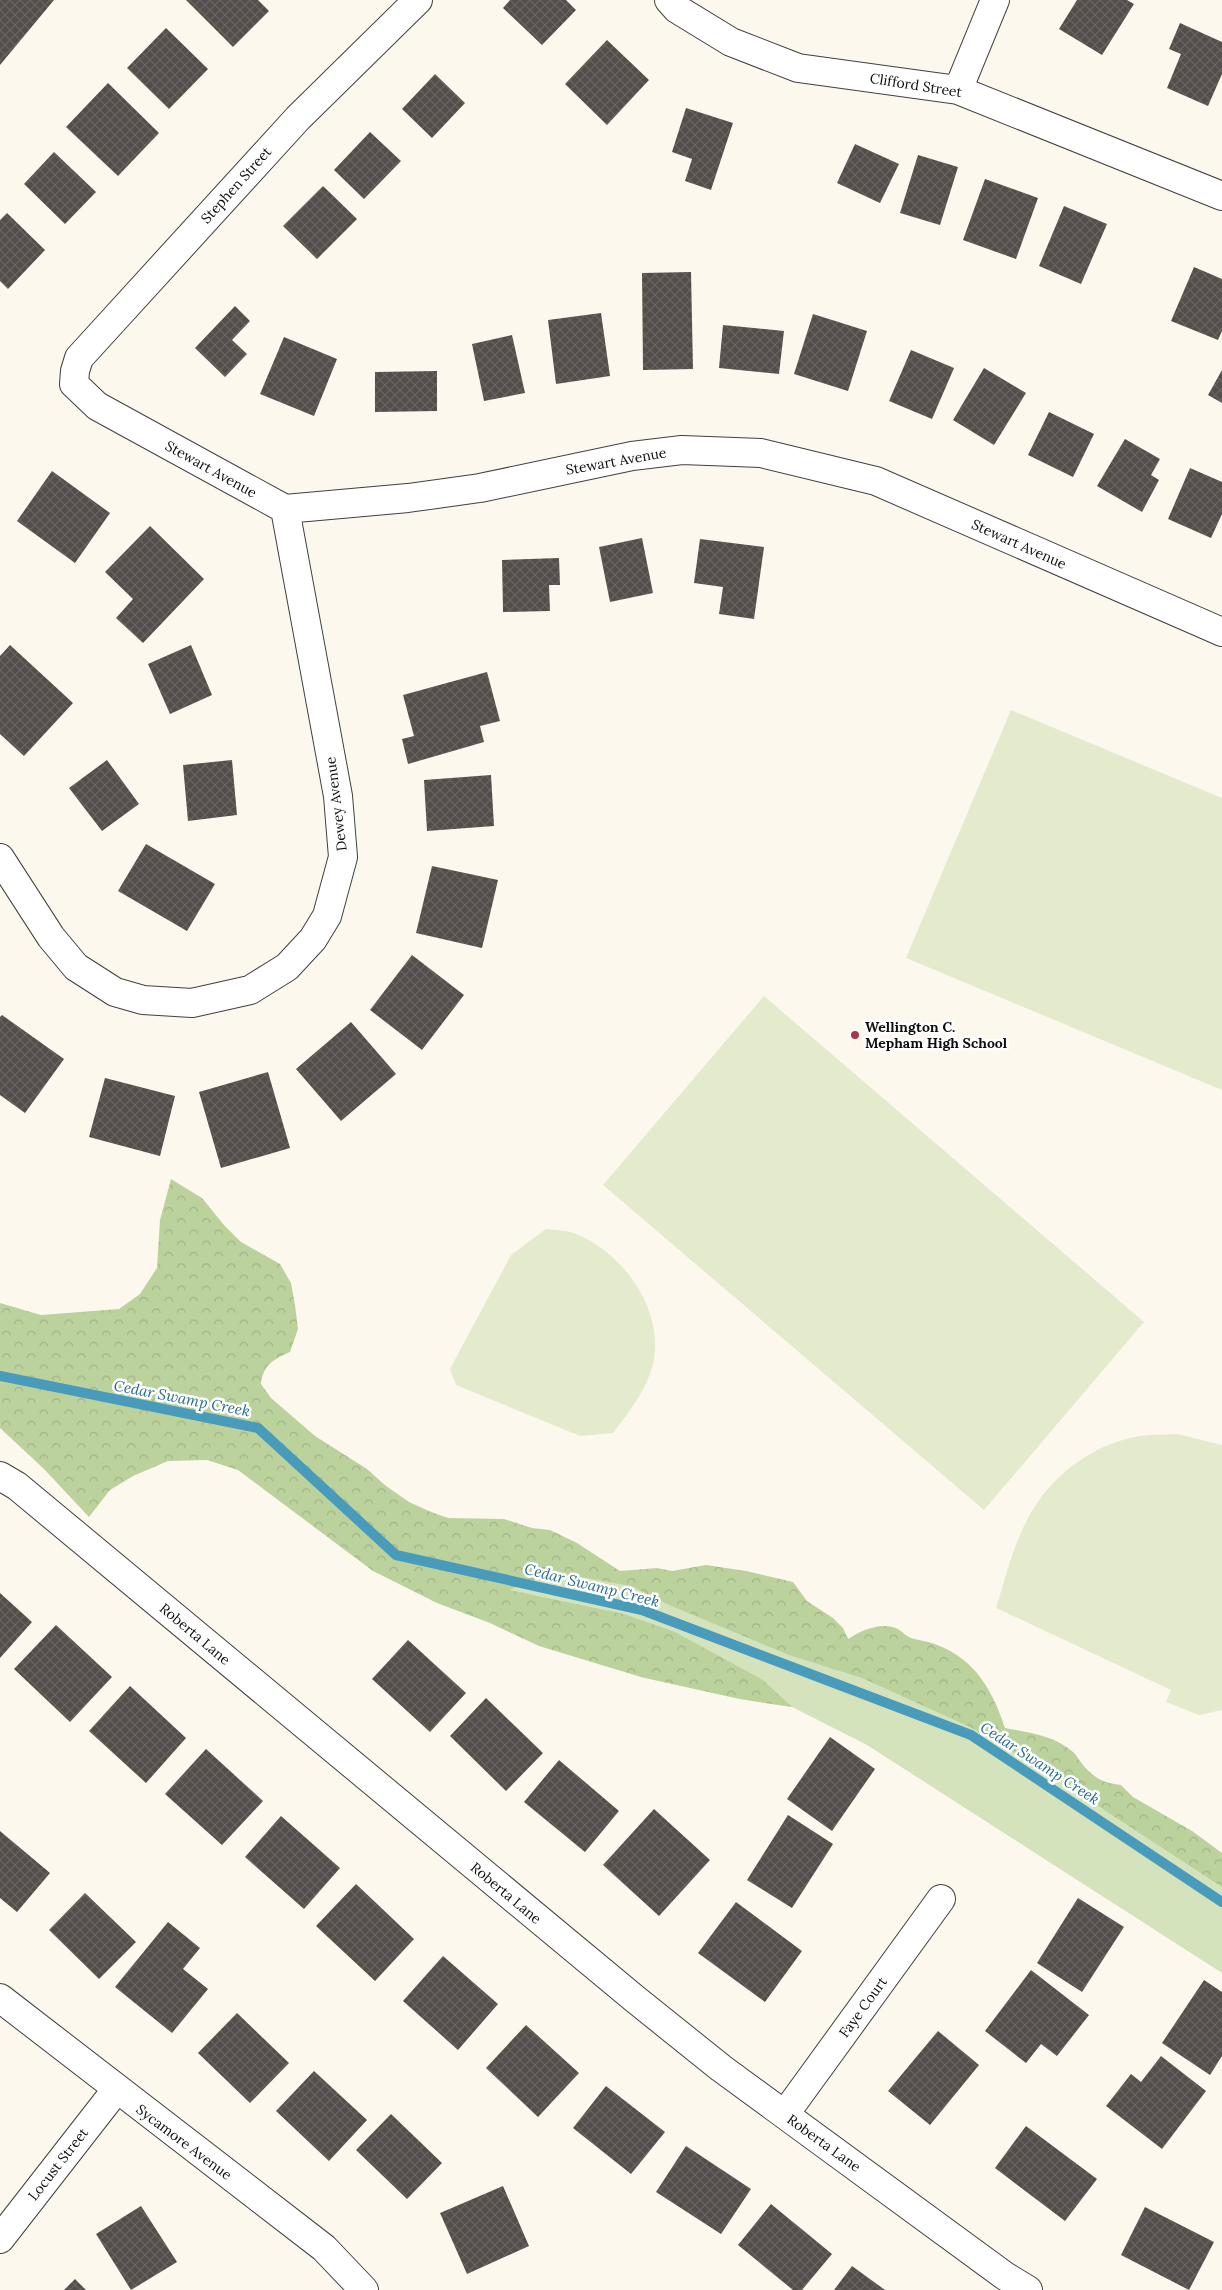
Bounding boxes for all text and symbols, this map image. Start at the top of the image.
street label: Clifford Street [869,69,964,101]
street label: Stephen Street [197,142,276,227]
street label: Stewart Avenue [162,436,260,502]
street label: Stewart Avenue [564,443,668,479]
street label: Stewart Avenue [969,515,1070,573]
street label: Dewey Avenue [321,755,351,852]
place label: Wellington C. Mepham High School [865,1018,1008,1052]
marker: Wellington C. Mepham High School [849,1029,861,1041]
water label: Cedar Swamp Creek [112,1375,252,1421]
water label: Cedar Swamp Creek [523,1559,662,1611]
street label: Roberta Lane [156,1599,234,1669]
water label: Cedar Swamp Creek [977,1717,1103,1809]
street label: Roberta Lane [467,1858,545,1928]
street label: Faye Court [835,1973,891,2041]
street label: Sycamore Avenue [133,2100,236,2184]
street label: Roberta Lane [784,2110,865,2176]
street label: Locust Street [24,2124,92,2204]

